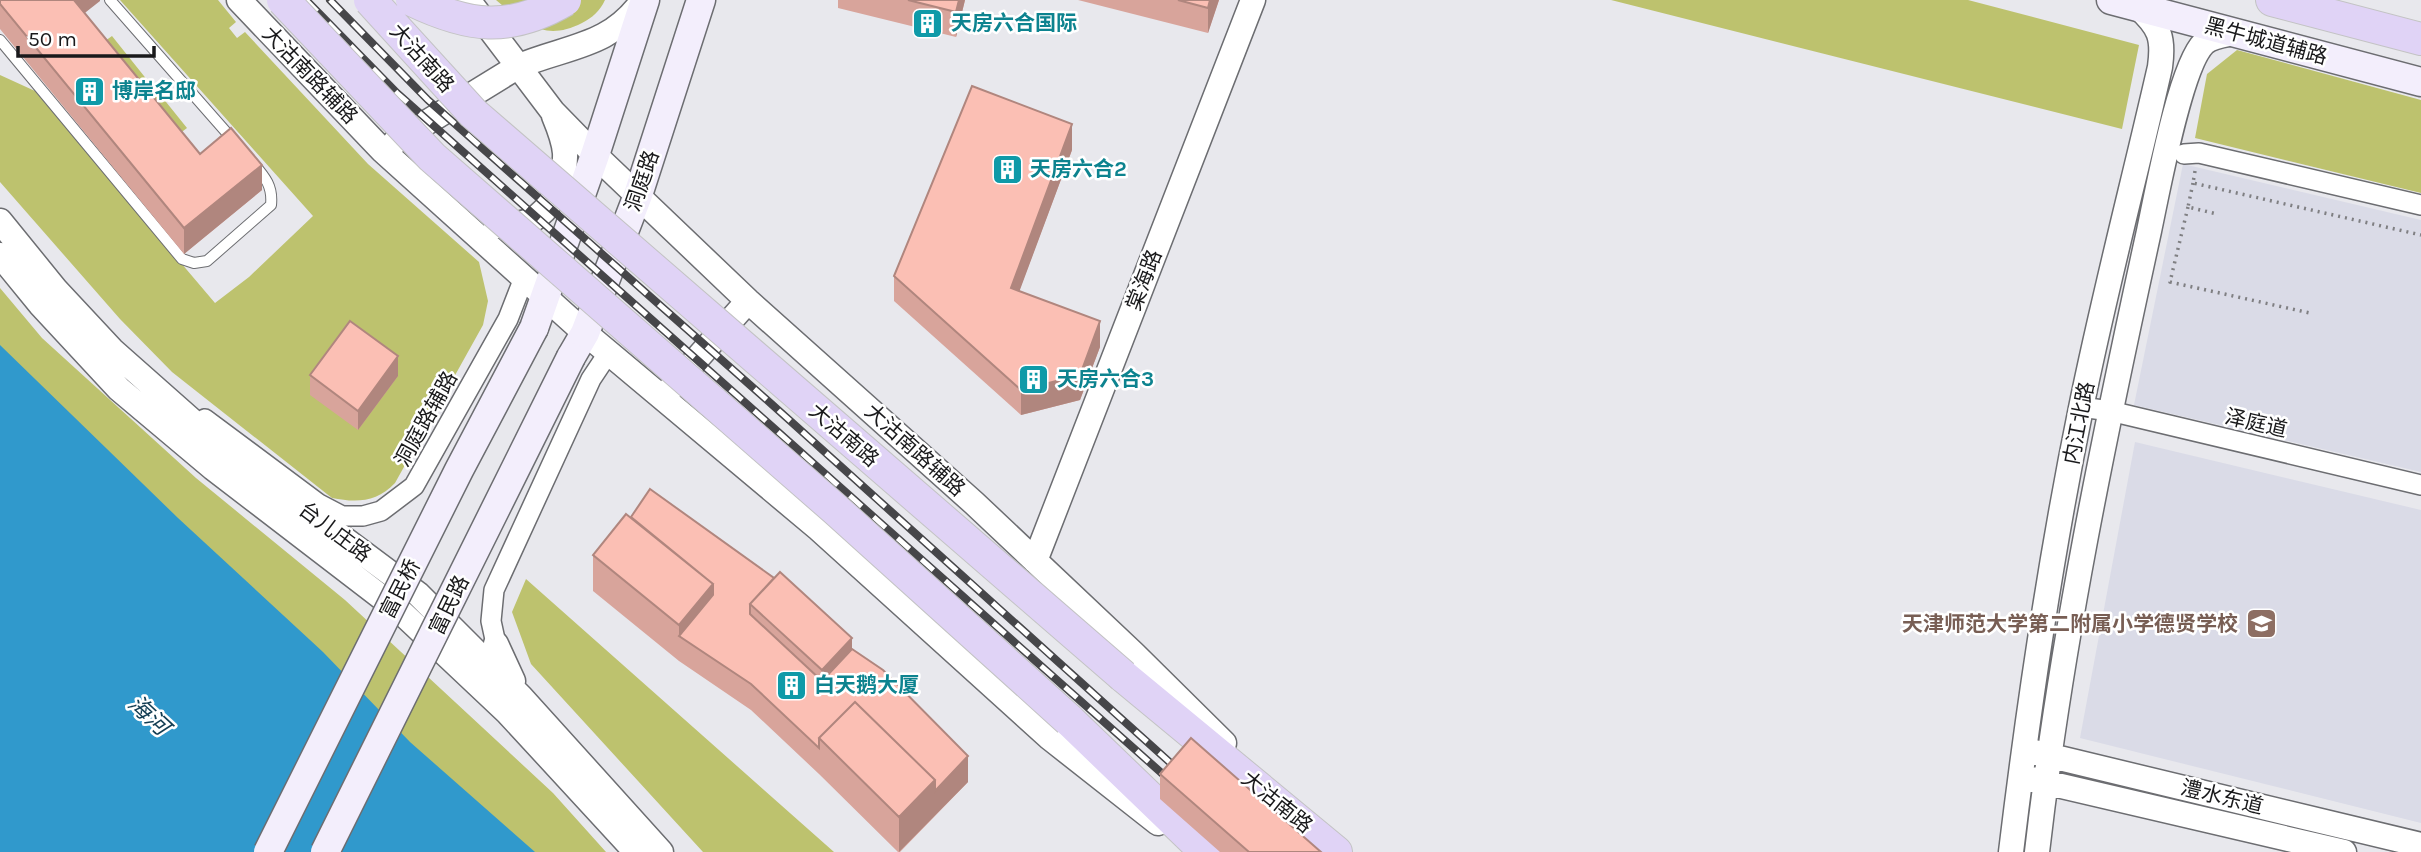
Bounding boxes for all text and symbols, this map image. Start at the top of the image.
building icon: 天房六合国际 [911,6,945,40]
place label: 天房六合国际 [951,11,1077,35]
street label: 黑牛城道辅路 [2202,13,2330,69]
scale bar [18,14,154,58]
street label: 大沽南路 [385,19,459,97]
street label: 大沽南路辅路 [258,21,362,129]
text: 50 m [28,27,77,51]
building icon: 博岸名邸 [72,74,106,108]
place label: 博岸名邸 [112,79,196,103]
street label: 洞庭路 [620,147,664,215]
building icon: 天房六合2 [990,152,1024,186]
place label: 天房六合2 [1030,157,1127,181]
street label: 棠海路 [1122,246,1166,314]
building icon: 天房六合3 [1017,362,1051,396]
street label: 洞庭路辅路 [390,367,462,471]
place label: 天房六合3 [1057,367,1154,391]
street label: 内江北路 [2059,379,2099,467]
street label: 大沽南路 [804,398,884,472]
street label: 大沽南路辅路 [860,399,970,501]
street label: 泽庭道 [2223,404,2289,442]
street label: 台儿庄路 [294,497,376,567]
street label: 富民桥 [375,555,425,623]
street label: 富民路 [424,571,474,639]
school or university icon: 天津师范大学第二附属小学德贤学校 [2244,607,2278,641]
place label: 天津师范大学第二附属小学德贤学校 [1902,612,2238,636]
building icon: 白天鹅大厦 [774,668,808,702]
place label: 白天鹅大厦 [814,673,919,697]
water label: 海河 [123,690,178,744]
street label: 大沽南路 [1237,766,1317,838]
street label: 澧水东道 [2178,775,2266,819]

